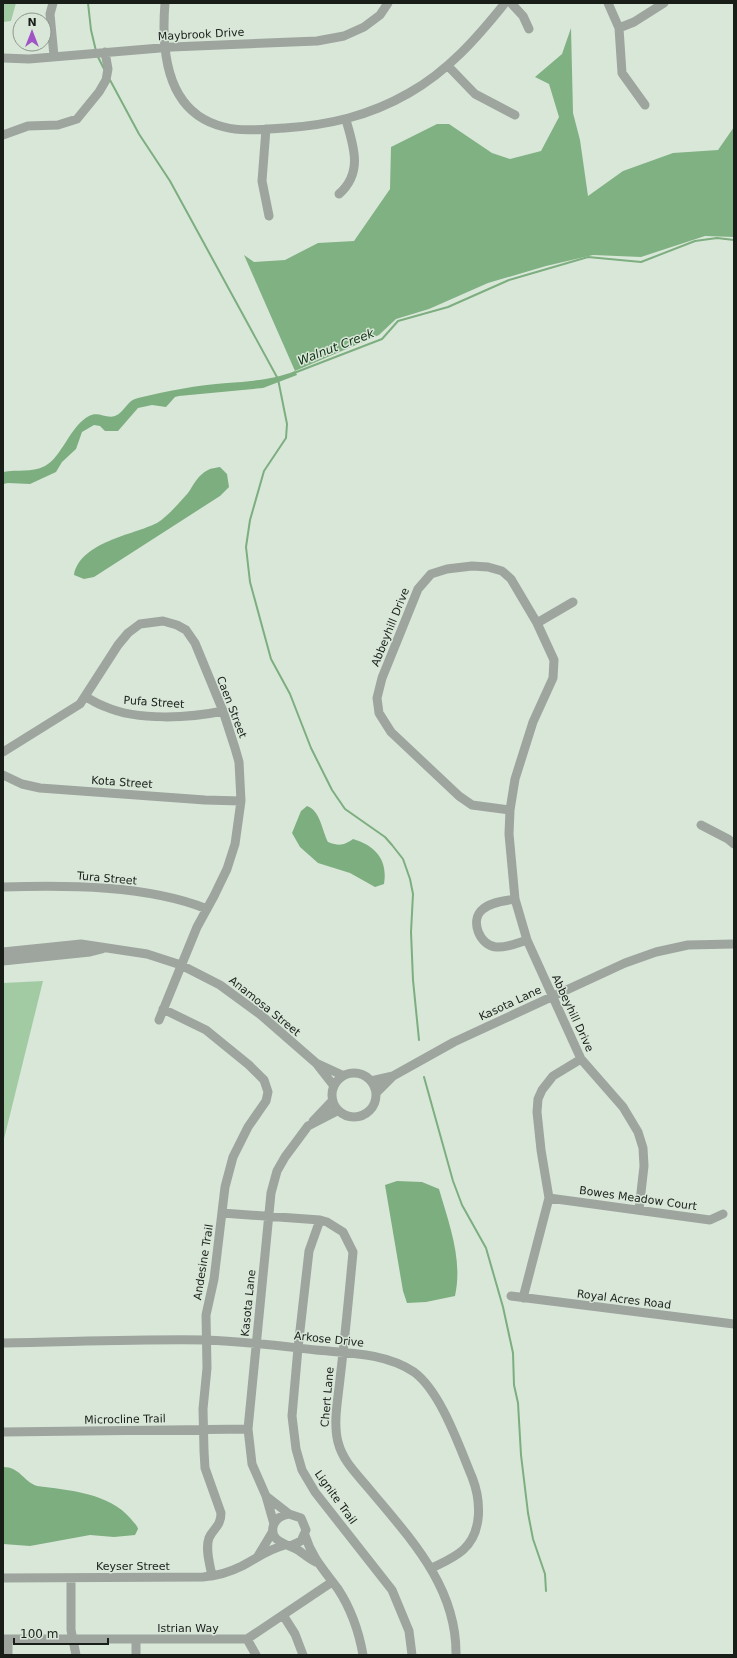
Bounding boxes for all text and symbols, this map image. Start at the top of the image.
north arrow [12,12,52,52]
text: N [27,16,37,29]
street label: Maybrook Drive [157,26,245,43]
water label: Walnut Creek [296,326,377,368]
street label: Abbeyhill Drive [369,586,412,668]
street label: Caen Street [214,674,250,741]
street label: Pufa Street [123,694,185,711]
street label: Kota Street [91,774,154,791]
street label: Tura Street [75,869,138,888]
street label: Abbeyhill Drive [549,973,596,1054]
street label: Anamosa Street [226,974,304,1040]
street label: Kasota Lane [477,983,544,1024]
street label: Bowes Meadow Court [578,1184,698,1213]
street label: Andesine Trail [191,1223,216,1301]
street label: Kasota Lane [239,1269,259,1337]
street label: Royal Acres Road [576,1287,672,1312]
street label: Arkose Drive [293,1329,365,1350]
street label: Chert Lane [318,1366,337,1428]
street label: Microcline Trail [84,1412,166,1427]
street label: Lignite Trail [312,1468,359,1527]
street label: Keyser Street [96,1560,171,1573]
scale bar [14,1620,108,1646]
street label: Istrian Way [157,1622,219,1635]
text: 100 m [20,1627,58,1641]

